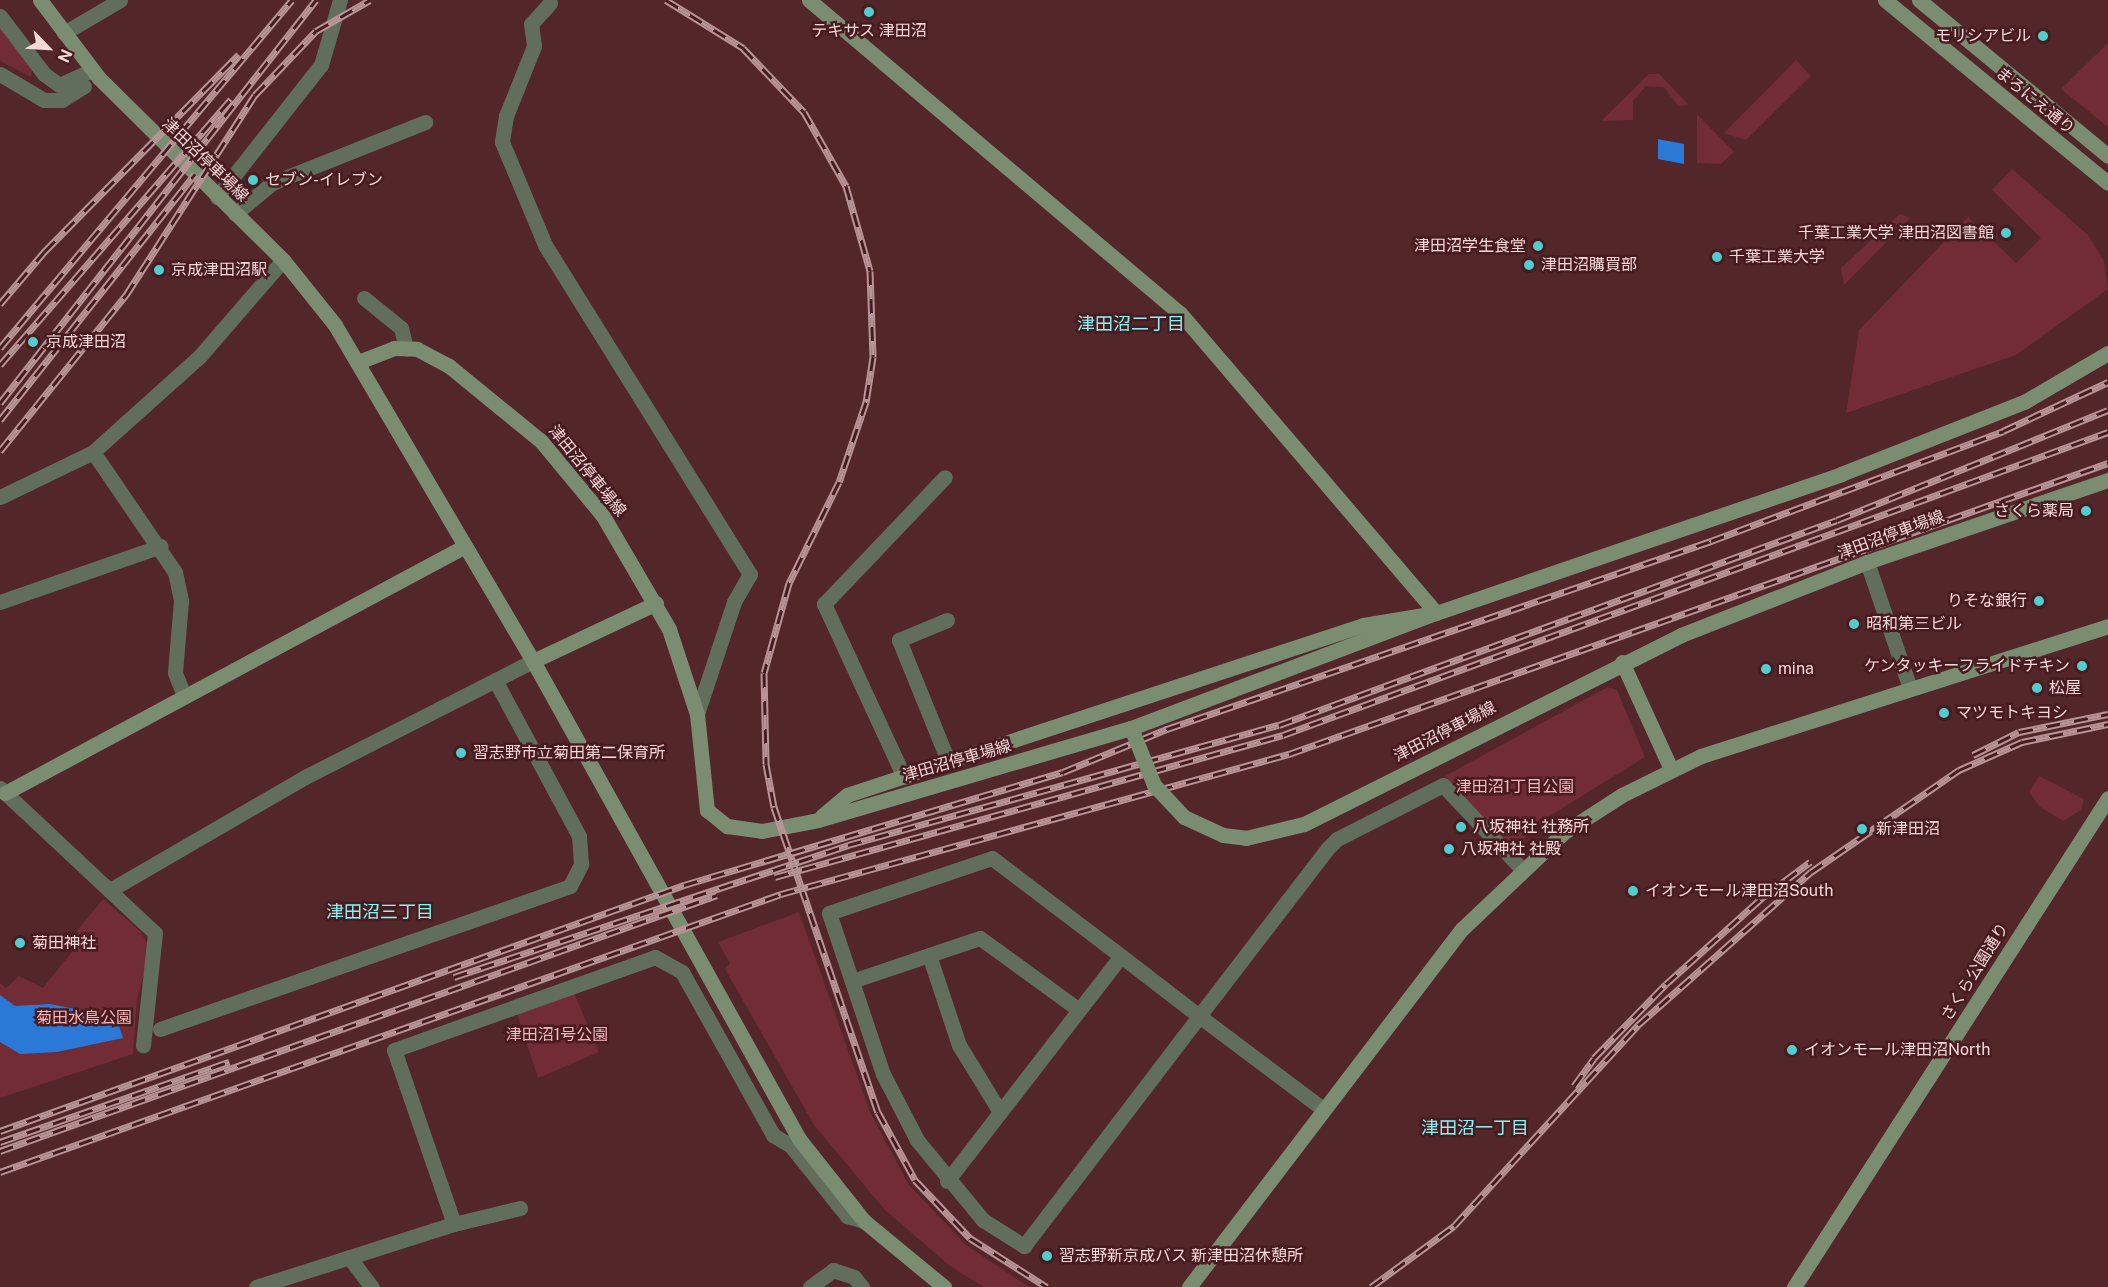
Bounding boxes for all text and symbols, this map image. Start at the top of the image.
marker: テキサス 津田沼 [862,5,876,19]
north arrow [18,18,78,78]
place label: テキサス 津田沼 [811,21,927,41]
place label: モリシアビル [1935,26,2031,46]
marker: モリシアビル [2036,29,2050,43]
text: N [54,46,76,65]
street label: まろにえ通り [1992,63,2078,139]
street label: 津田沼停車場線 [158,114,252,206]
place label: セブン-イレブン [265,170,383,190]
marker: セブン-イレブン [246,173,260,187]
place label: 千葉工業大学 津田沼図書館 [1798,223,1994,243]
marker: 千葉工業大学 津田沼図書館 [1999,226,2013,240]
place label: 津田沼学生食堂 [1414,236,1526,256]
marker: 津田沼学生食堂 [1531,239,1545,253]
place label: 千葉工業大学 [1729,247,1825,267]
marker: 千葉工業大学 [1710,250,1724,264]
place label: 津田沼購買部 [1541,255,1637,275]
marker: 津田沼購買部 [1522,258,1536,272]
place label: 京成津田沼駅 [171,260,267,280]
marker: 京成津田沼駅 [152,263,166,277]
district label: 津田沼二丁目 [1077,313,1185,335]
place label: 京成津田沼 [46,332,126,352]
marker: 京成津田沼 [24,333,42,351]
street label: 津田沼停車場線 [544,421,630,521]
place label: さくら薬局 [1994,501,2074,521]
marker: さくら薬局 [2079,504,2093,518]
street label: 津田沼停車場線 [1835,507,1947,563]
place label: りそな銀行 [1947,591,2027,611]
marker: りそな銀行 [2032,594,2046,608]
place label: 昭和第三ビル [1866,614,1962,634]
marker: 昭和第三ビル [1847,617,1861,631]
place label: ケンタッキーフライドチキン [1862,656,2070,676]
place label: mina [1778,659,1814,679]
marker: ケンタッキーフライドチキン [2075,659,2089,673]
marker: mina [1759,662,1773,676]
place label: 松屋 [2049,678,2081,698]
marker: 松屋 [2030,681,2044,695]
street label: 津田沼停車場線 [1391,698,1499,766]
place label: マツモトキヨシ [1956,703,2068,723]
marker: マツモトキヨシ [1937,706,1951,720]
street label: 津田沼停車場線 [901,736,1013,786]
place label: 習志野市立菊田第二保育所 [473,743,665,763]
marker: 習志野市立菊田第二保育所 [454,746,468,760]
park label: 津田沼1丁目公園 [1456,777,1574,797]
place label: 八坂神社 社務所 [1473,817,1589,837]
place label: 新津田沼 [1876,819,1940,839]
marker: 八坂神社 社務所 [1454,820,1468,834]
marker: 新津田沼 [1853,820,1871,838]
place label: 八坂神社 社殿 [1461,839,1561,859]
marker: 八坂神社 社殿 [1442,842,1456,856]
place label: イオンモール津田沼South [1645,881,1833,901]
marker: イオンモール津田沼South [1626,884,1640,898]
district label: 津田沼三丁目 [326,901,434,923]
street label: さくら公園通り [1937,919,2013,1025]
place label: 菊田神社 [32,933,96,953]
marker: 菊田神社 [13,936,27,950]
park label: 菊田水鳥公園 [36,1008,132,1028]
park label: 津田沼1号公園 [506,1025,608,1045]
place label: イオンモール津田沼North [1804,1040,1990,1060]
marker: イオンモール津田沼North [1785,1043,1799,1057]
district label: 津田沼一丁目 [1421,1117,1529,1139]
place label: 習志野新京成バス 新津田沼休憩所 [1059,1246,1303,1266]
marker: 習志野新京成バス 新津田沼休憩所 [1040,1249,1054,1263]

